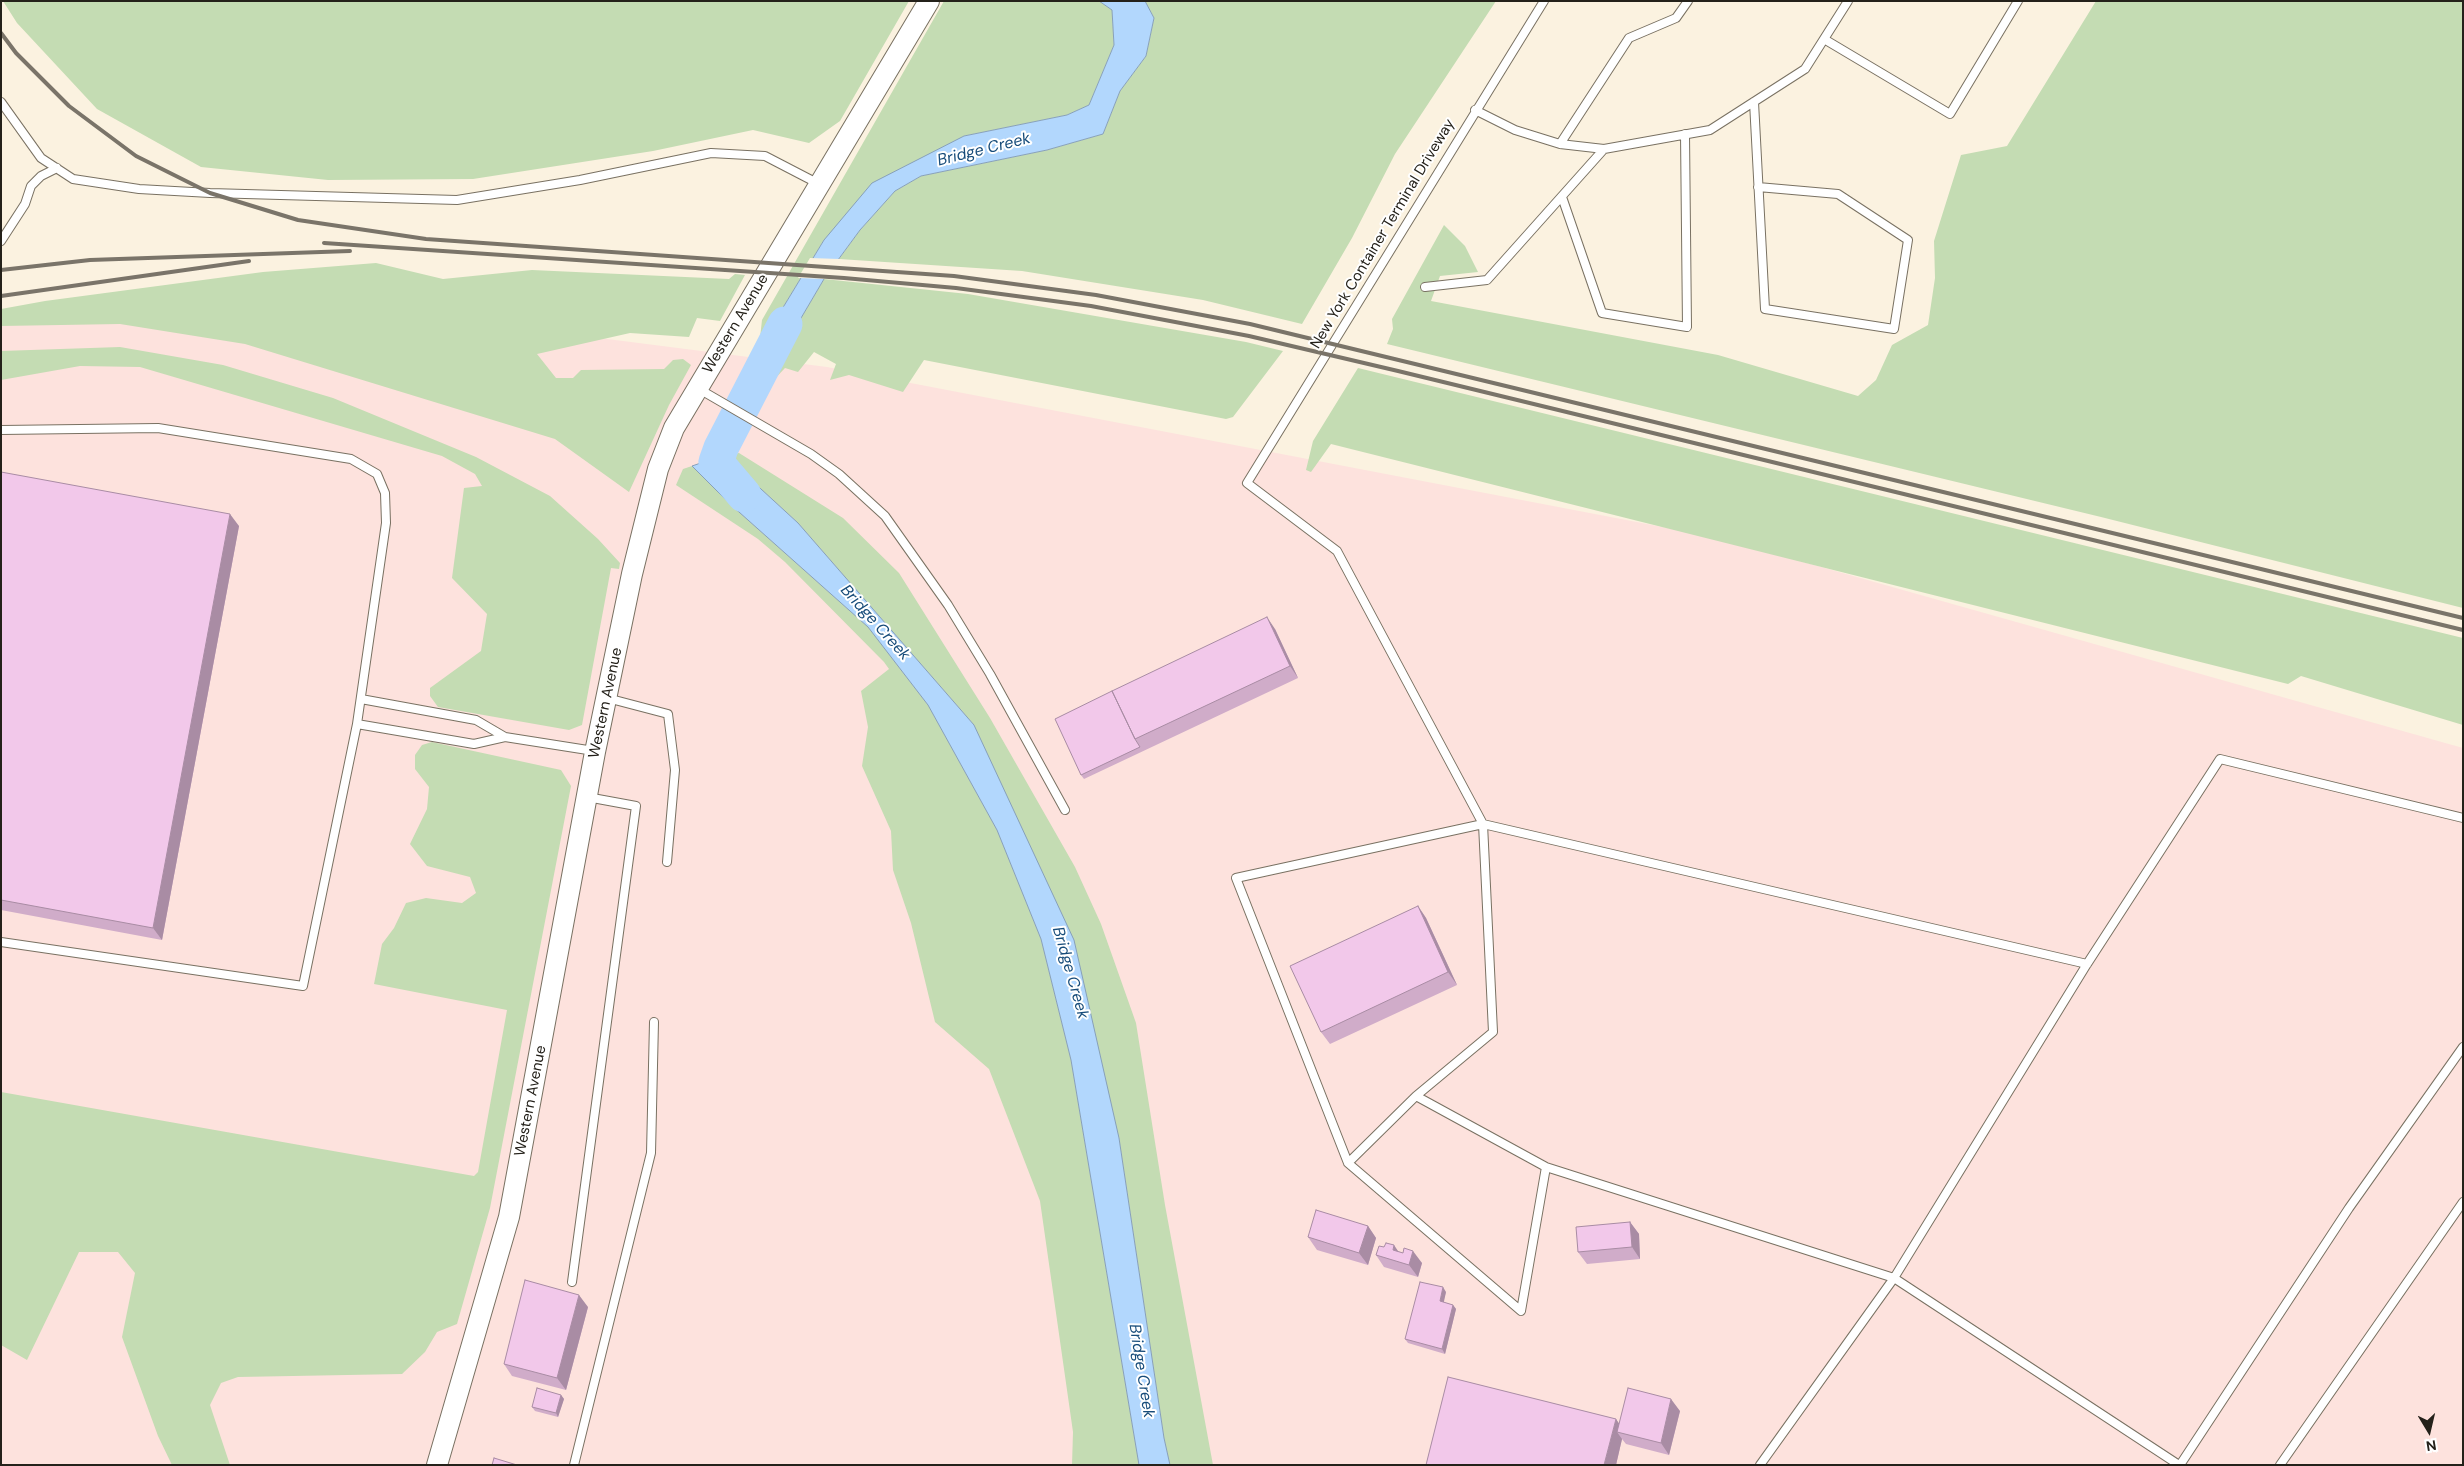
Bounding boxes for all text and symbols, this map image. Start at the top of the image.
street label: New York Container Terminal Driveway [1307,116,1459,352]
water label: Bridge Creek [935,129,1033,171]
street label: Western Avenue [699,271,773,377]
water label: Bridge Creek [836,581,914,665]
street label: Western Avenue [585,646,627,760]
water label: Bridge Creek [1048,925,1092,1021]
street label: Western Avenue [511,1044,551,1158]
water label: Bridge Creek [1124,1322,1158,1420]
north arrow [2404,1406,2454,1456]
text: N [2425,1436,2438,1456]

